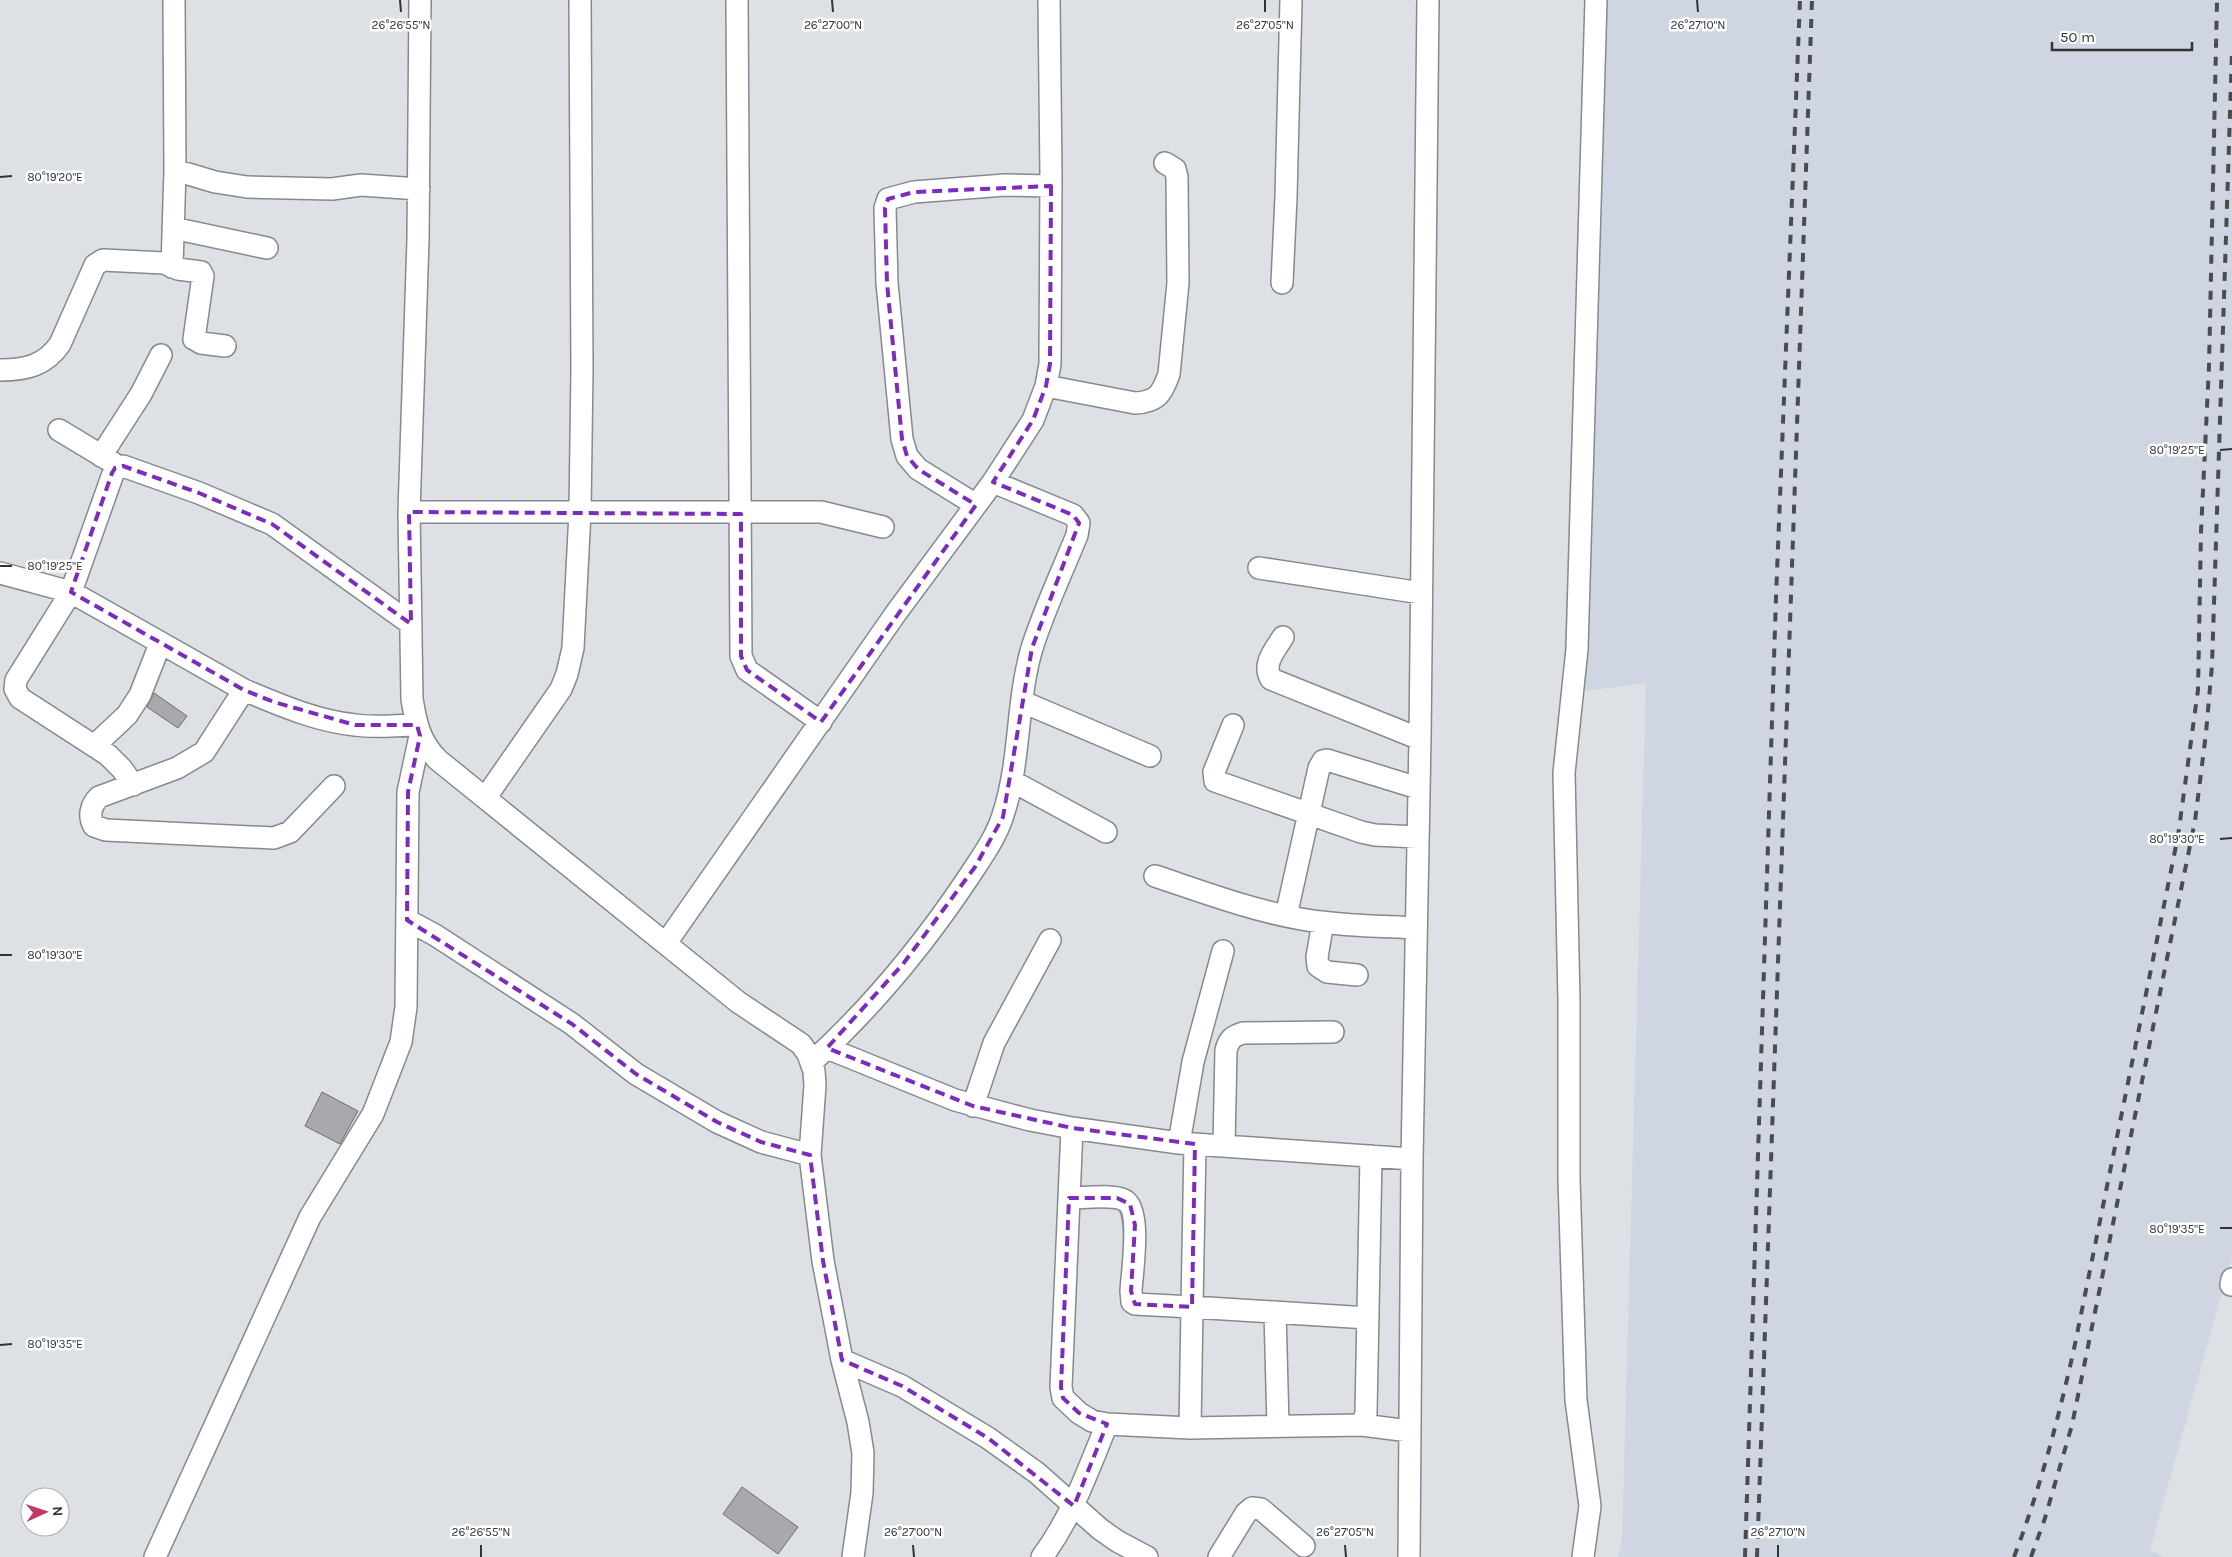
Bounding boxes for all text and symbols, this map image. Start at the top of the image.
text: 26°26'55"N [372,18,430,32]
text: 26°27'00"N [804,18,862,32]
text: 26°27'05"N [1236,18,1294,32]
text: 26°27'10"N [1670,18,1726,32]
scale bar [2052,20,2192,52]
text: 50 m [2060,28,2095,46]
text: 80°19'20"E [27,170,83,184]
text: 80°19'25"E [2149,443,2205,457]
text: 80°19'25"E [27,559,83,573]
text: 80°19'30"E [2149,832,2205,846]
text: 80°19'30"E [27,948,83,962]
text: 80°19'35"E [2149,1222,2205,1236]
text: 80°19'35"E [27,1337,83,1351]
north arrow [20,1487,70,1537]
text: N [49,1506,66,1517]
text: 26°26'55"N [452,1525,510,1539]
text: 26°27'00"N [884,1525,942,1539]
text: 26°27'05"N [1316,1525,1374,1539]
text: 26°27'10"N [1750,1525,1806,1539]

